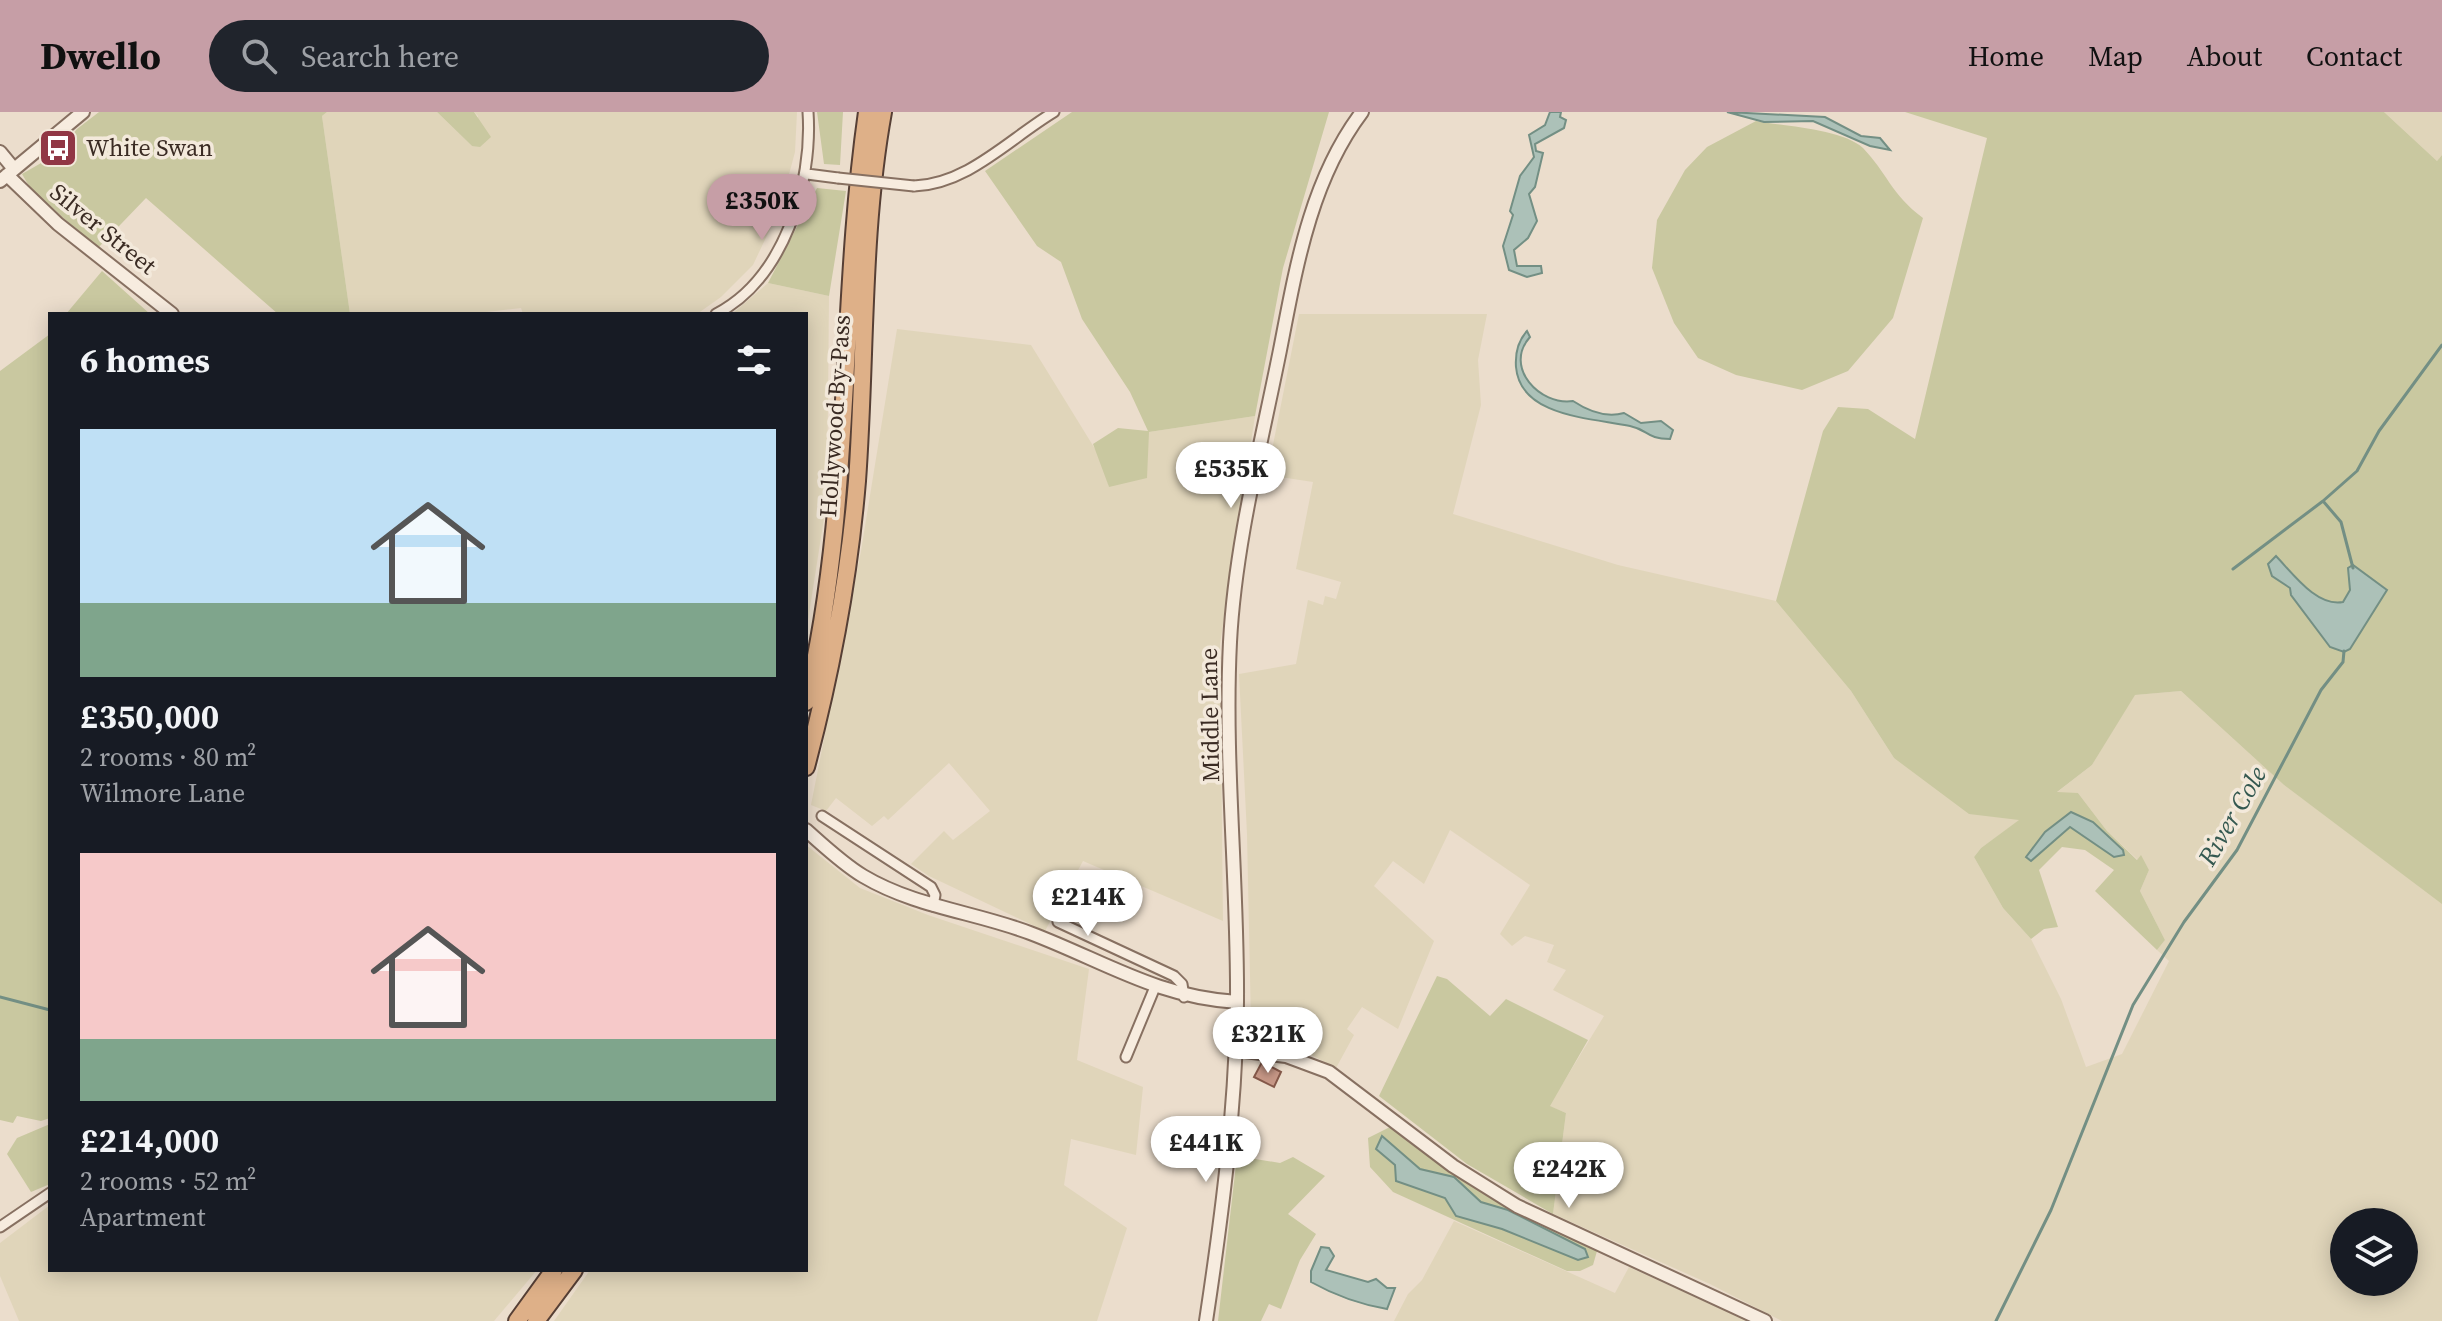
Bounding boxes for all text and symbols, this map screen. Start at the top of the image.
search box [209,20,769,92]
text: Dwello [40,30,161,82]
icon: search [237,34,281,78]
text: Search here [301,36,459,77]
text: Home [1968,37,2044,75]
text: Map [2088,37,2143,75]
text: About [2187,37,2262,75]
text: Contact [2306,37,2402,75]
bus stop icon: White Swan [37,127,79,169]
place label: White Swan [86,131,213,164]
pin: £350K [706,174,818,242]
street label: Silver Street [43,176,164,282]
text: £350K [725,182,799,218]
street label: Hollywood By-Pass [811,314,858,518]
text: 6 homes [80,337,210,383]
icon: filters [732,338,776,382]
pin: £535K [1175,442,1287,510]
text: £535K [1194,450,1268,486]
icon: home [356,481,500,625]
street label: Middle Lane [1192,648,1227,782]
text: £350,000 [80,693,219,739]
text: 2 rooms · 80 m² [80,739,256,775]
water label: River Cole [2189,759,2275,873]
text: Wilmore Lane [80,775,245,811]
pin: £214K [1032,870,1144,938]
text: £214K [1051,878,1125,914]
icon: home [356,905,500,1049]
pin: £321K [1212,1007,1324,1075]
text: £321K [1231,1015,1305,1051]
pin: £441K [1150,1116,1262,1184]
text: £214,000 [80,1117,219,1163]
text: £441K [1169,1124,1243,1160]
pin: £242K [1513,1142,1625,1210]
text: £242K [1532,1150,1606,1186]
text: 2 rooms · 52 m² [80,1163,256,1199]
text: Apartment [80,1199,205,1235]
map controls [2330,1208,2418,1296]
button: layers [2330,1208,2418,1296]

